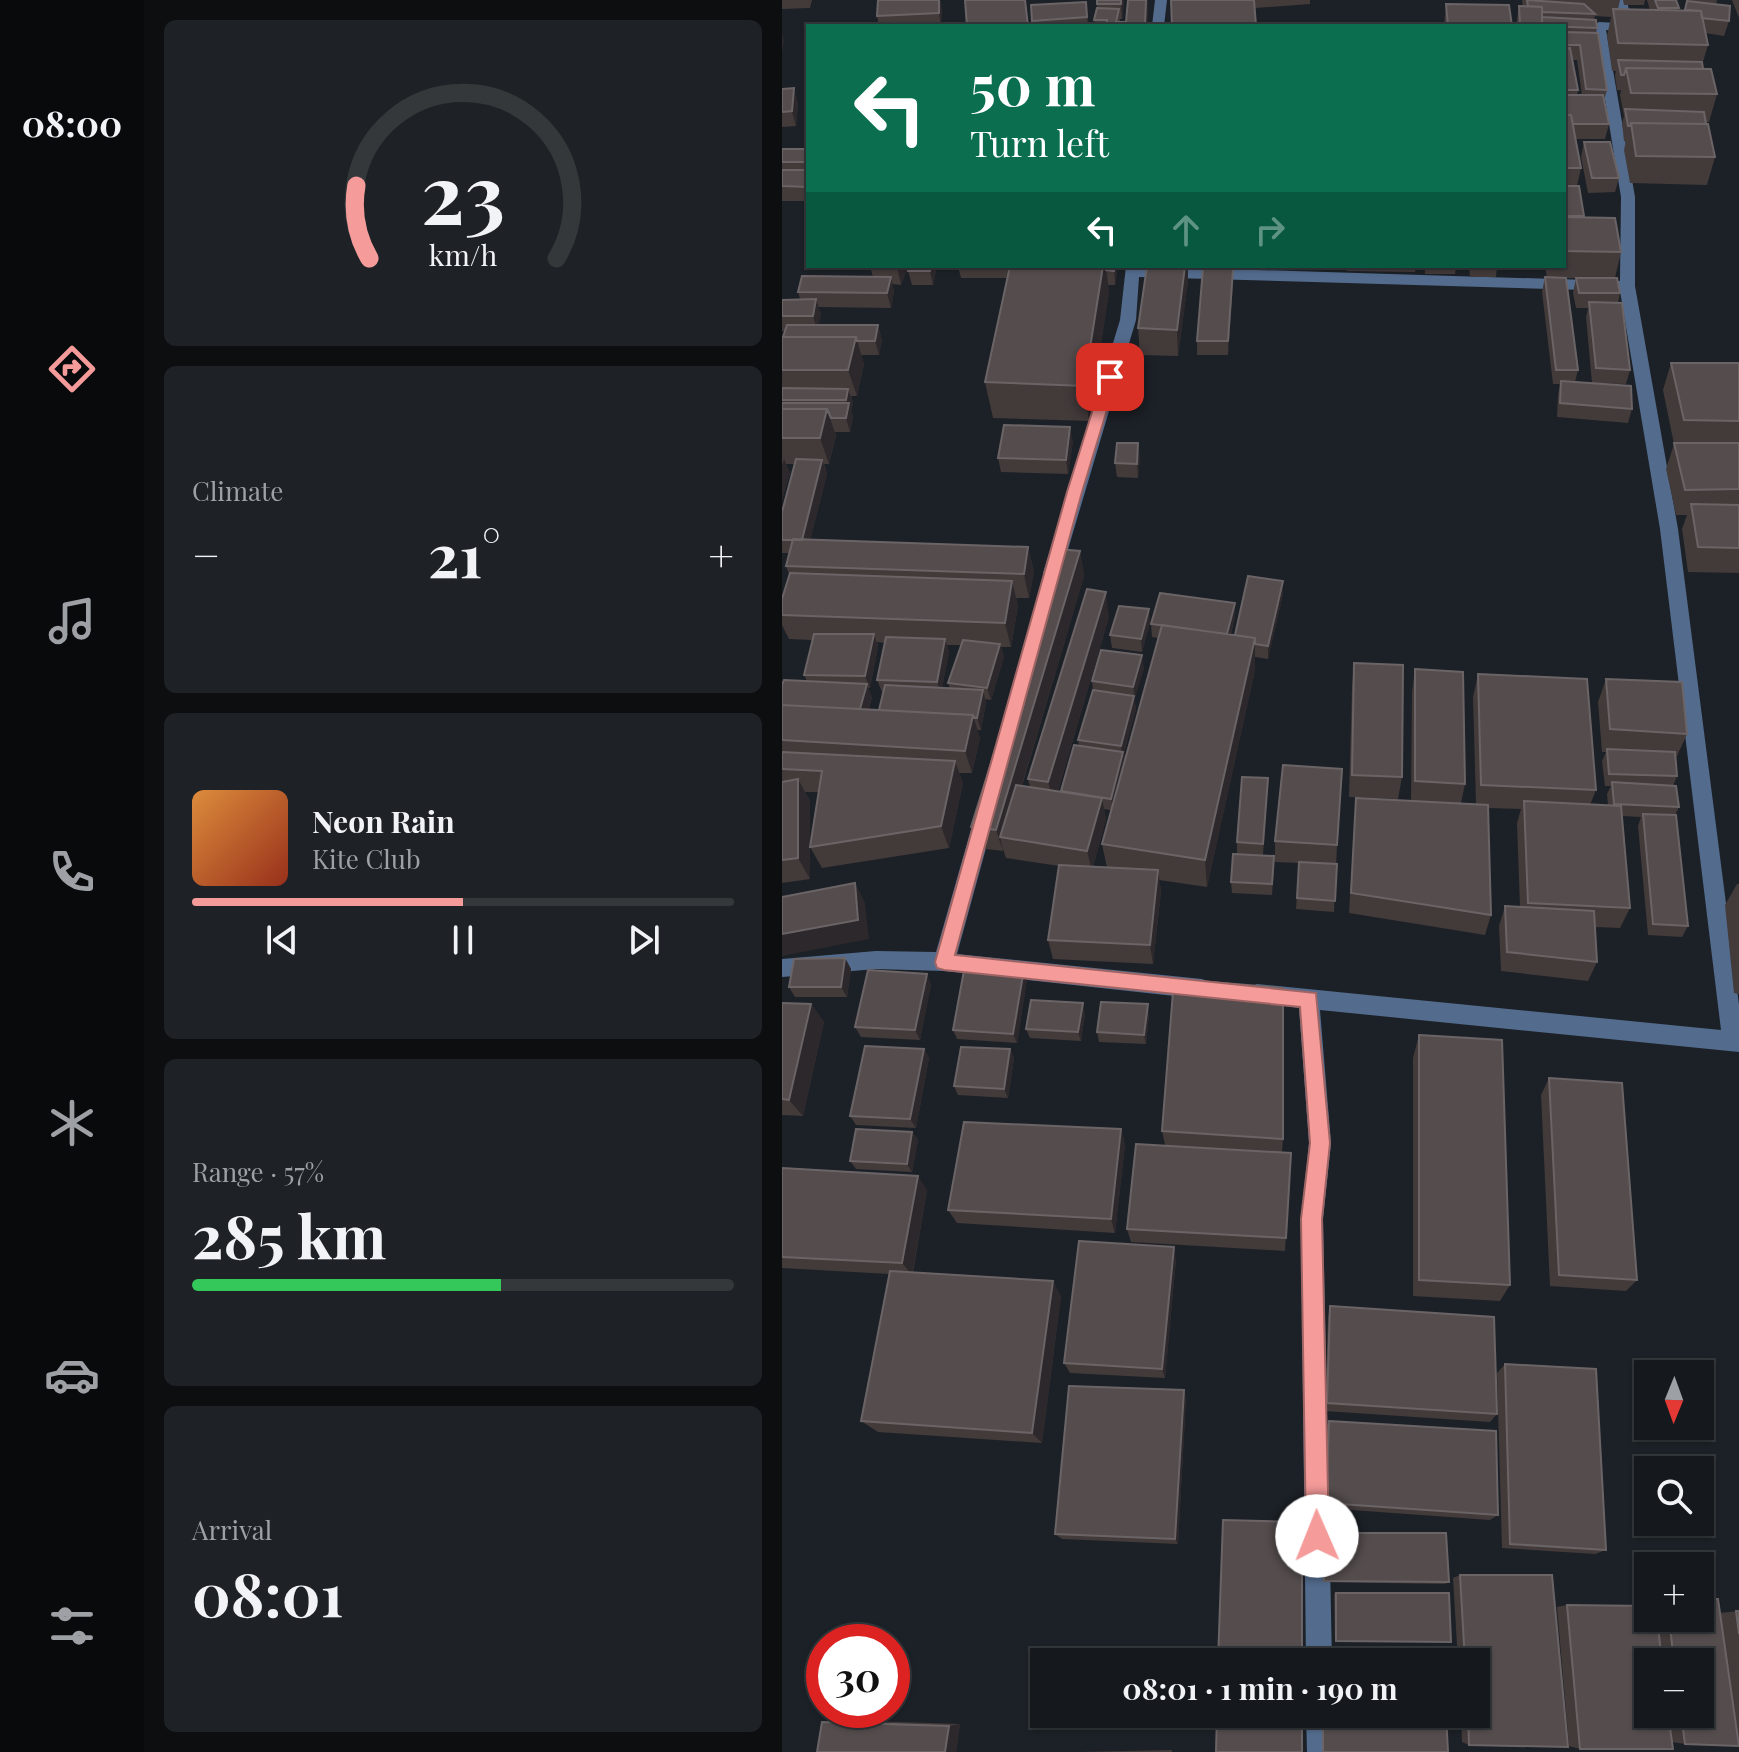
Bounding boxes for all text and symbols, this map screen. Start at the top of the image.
text: 50 m [970,46,1096,121]
icon: left [838,56,942,160]
text: 08:00 [22,98,122,146]
text: Turn left [970,118,1109,166]
text: 23 [421,135,505,246]
icon: left [1080,208,1124,252]
icon: ahead [1164,208,1208,252]
icon: right [1248,208,1292,252]
text: km/h [429,235,497,273]
icon: directions [44,341,100,397]
pin [1076,343,1144,411]
icon: arrive [1088,355,1132,399]
text: Climate [192,473,283,508]
text: 21° [428,513,501,593]
text: − [192,524,220,583]
text: + [708,524,734,583]
icon: music [44,593,100,649]
text: Neon Rain [312,801,455,841]
text: Kite Club [312,841,421,876]
icon: phone [44,844,100,900]
icon: previous [260,918,304,962]
icon: pause [441,918,485,962]
icon: next [622,918,666,962]
icon: climate [44,1095,100,1151]
text: Range · 57% [192,1154,324,1189]
text: 285 km [192,1194,386,1274]
icon: car [44,1347,100,1403]
north arrow [1634,1360,1714,1440]
map controls [1634,1360,1714,1728]
button: search [1634,1456,1714,1536]
position arrow [1275,1494,1359,1578]
text: Arrival [192,1512,272,1547]
text: 08:01 [192,1552,343,1632]
button: + [1634,1552,1714,1632]
icon: filters [44,1598,100,1654]
speed limit sign: 30 [806,1624,910,1728]
button: − [1634,1648,1714,1728]
text: 08:01 · 1 min · 190 m [1122,1668,1398,1708]

